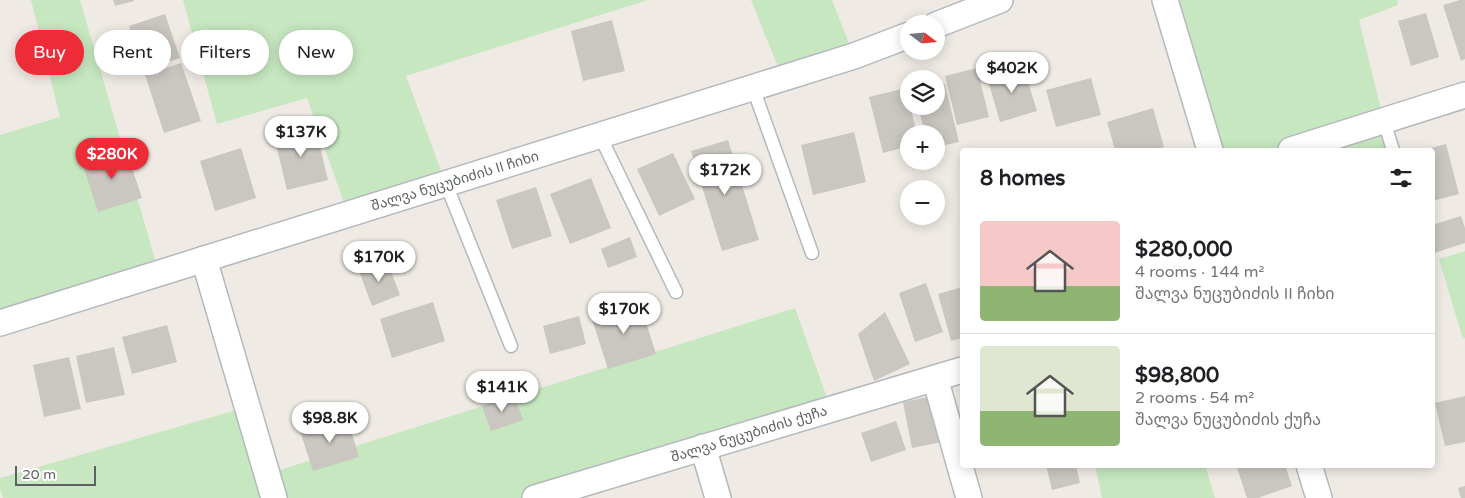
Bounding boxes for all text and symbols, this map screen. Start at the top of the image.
north arrow [900,15,945,60]
map controls [900,15,945,225]
chip: Buy [15,30,84,75]
chip: Rent [94,30,171,75]
chip: Filters [181,30,269,75]
chip: New [279,30,353,75]
pin: $402K [977,52,1047,94]
text: $402K [987,58,1037,78]
button: layers [900,70,945,115]
pin: $137K [266,116,336,158]
text: $137K [276,122,326,142]
button: + [900,125,945,170]
pin: $280K [77,138,147,180]
text: $280K [87,144,137,164]
street label: შალვა ნუცუბიძის II ჩიხი [369,147,541,215]
pin: $172K [690,154,760,196]
text: $172K [700,160,750,180]
icon: filters [1387,164,1415,192]
text: 8 homes [980,166,1065,191]
button: − [900,180,945,225]
text: $280,000 [1135,237,1233,262]
pin: $170K [344,240,414,283]
icon: home [1020,241,1080,301]
text: $170K [354,247,404,267]
text: 4 rooms · 144 m² [1135,262,1264,282]
text: შალვა ნუცუბიძის II ჩიხი [1135,284,1335,304]
pin: $170K [589,292,659,335]
text: $170K [599,299,649,319]
text: $98,800 [1135,363,1219,388]
icon: home [1020,366,1080,426]
pin: $141K [467,370,537,413]
text: $141K [477,377,527,397]
text: 2 rooms · 54 m² [1135,388,1254,408]
pin: $98.8K [289,402,371,444]
street label: შალვა ნუცუბიძის ქუჩა [669,402,829,466]
text: $98.8K [303,408,357,428]
text: შალვა ნუცუბიძის ქუჩა [1135,410,1321,430]
scale bar [15,463,96,486]
text: 20 m [22,466,56,483]

